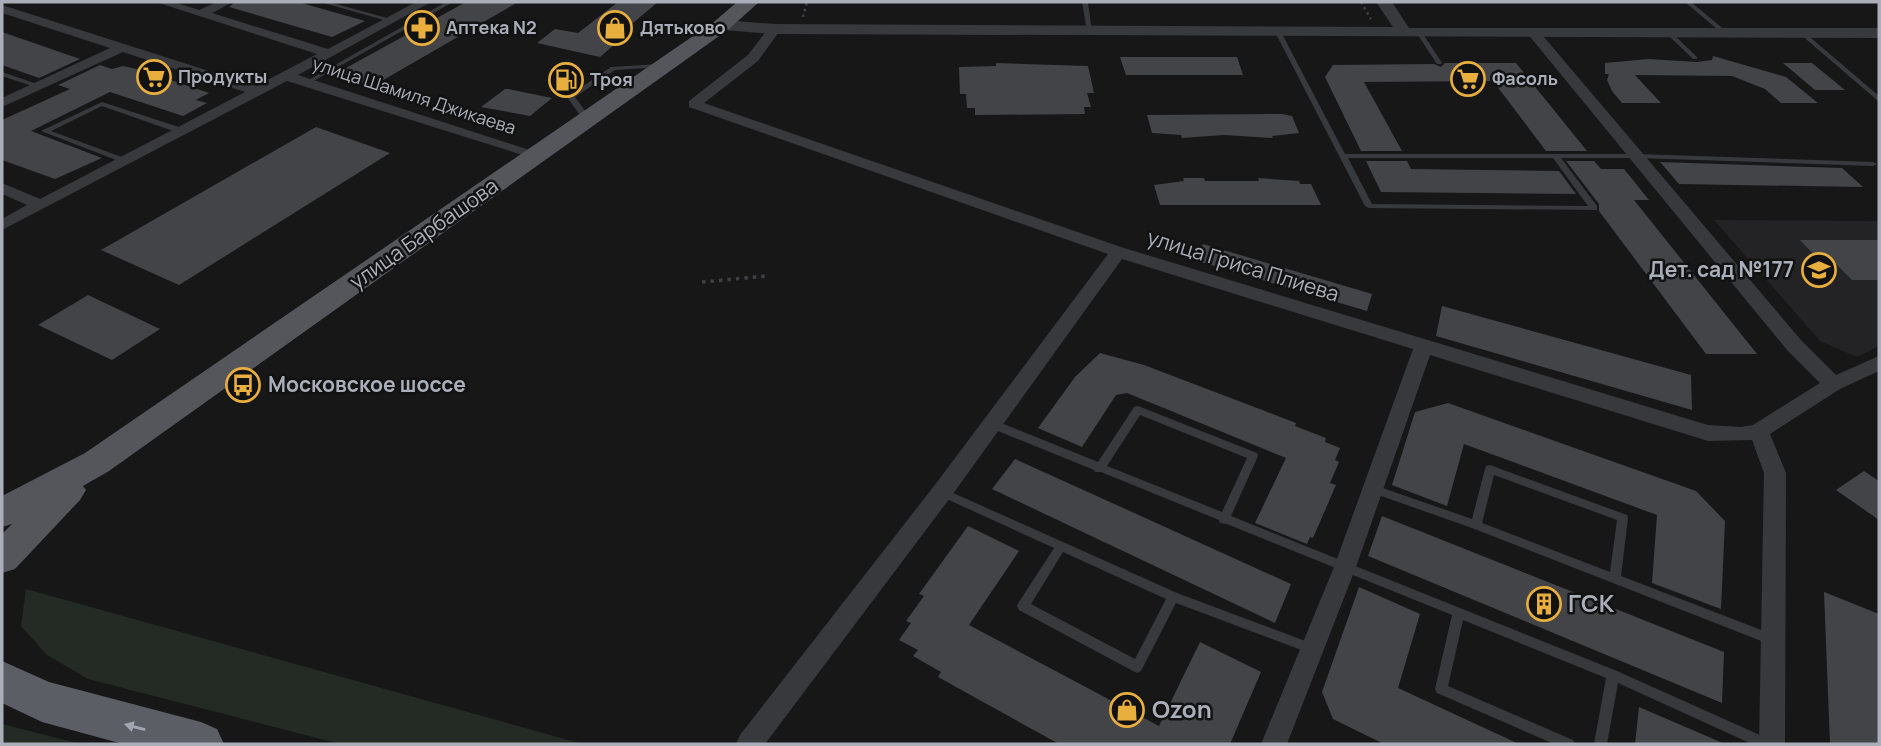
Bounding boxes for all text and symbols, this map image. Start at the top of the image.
pharmacy icon: Аптека N2 [403,9,441,47]
shop icon: Дятьково [596,9,634,47]
place label: Аптека N2 [446,15,537,39]
place label: Дятьково [640,15,726,39]
street label: улица Шамиля Джикаева [310,51,519,139]
supermarket icon: Продукты [135,58,173,96]
supermarket icon: Фасоль [1449,60,1487,98]
fuel station icon: Троя [547,61,585,99]
place label: Продукты [178,64,267,88]
place label: Фасоль [1492,66,1558,90]
place label: Троя [590,67,633,91]
street label: улица Барбашова [344,171,503,295]
street label: улица Гриса Плиева [1144,223,1343,308]
school or university icon: Дет. сад №177 [1800,251,1838,289]
place label: Дет. сад №177 [1649,255,1794,283]
bus stop icon: Московское шоссе [224,366,262,404]
place label: Московское шоссе [268,370,466,398]
building icon: ГСК [1525,585,1563,623]
place label: ГСК [1568,586,1615,619]
shop icon: Ozon [1108,691,1146,729]
place label: Ozon [1152,692,1212,725]
one-way arrow [124,721,146,732]

